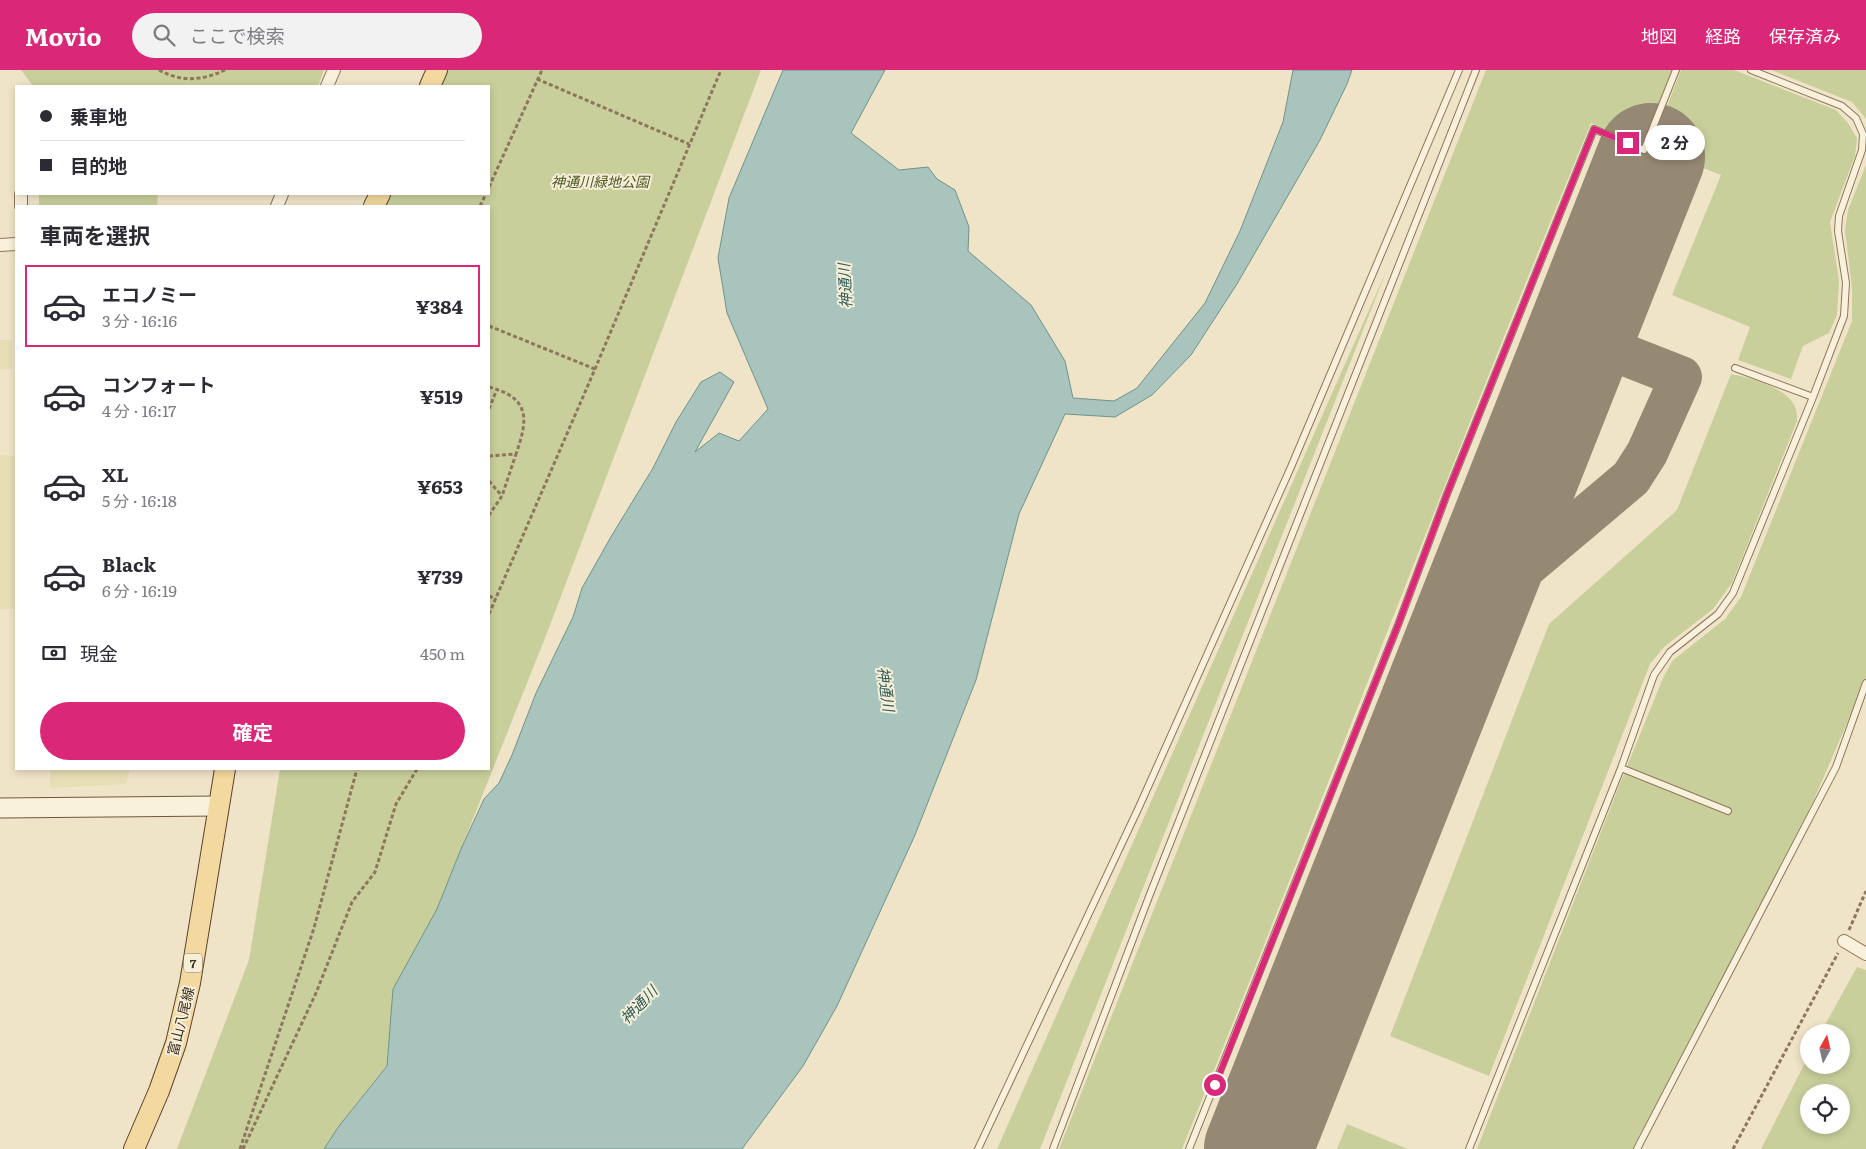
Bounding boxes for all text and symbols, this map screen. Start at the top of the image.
search box [132,13,482,58]
text: Movio [25,18,102,53]
icon: search [150,21,178,49]
text: ここで検索 [190,21,285,49]
text: 地図 [1641,22,1677,49]
text: 経路 [1705,22,1741,49]
text: 保存済み [1769,22,1841,49]
text: 乗車地 [70,102,127,130]
callout: 2 分 [1646,126,1706,160]
text: 2 分 [1661,130,1689,154]
route end [1617,132,1639,154]
text: 目的地 [70,151,127,179]
park label: 神通川緑地公園 [551,171,651,191]
text: 車両を選択 [40,218,150,251]
water label: 神通川 [831,261,857,309]
text: エコノミー [102,280,197,308]
icon: car [42,284,87,329]
text: ¥384 [416,292,463,320]
text: 3 分 · 16:16 [102,308,177,332]
text: コンフォート [102,370,215,398]
icon: car [42,374,87,419]
text: ¥519 [420,382,463,410]
text: 4 分 · 16:17 [102,398,176,422]
text: XL [102,460,129,488]
icon: car [42,464,87,509]
text: ¥653 [417,472,463,500]
text: 5 分 · 16:18 [102,488,177,512]
text: Black [102,550,156,578]
icon: car [42,554,87,599]
text: ¥739 [417,562,463,590]
text: 6 分 · 16:19 [102,578,177,602]
icon: cash [40,639,68,667]
text: 現金 [80,639,118,667]
text: 450 m [420,641,465,665]
water label: 神通川 [872,665,902,715]
button: 確定 [40,702,465,760]
road number: 7 [184,954,202,972]
water label: 神通川 [614,978,663,1028]
street label: 富山八尾線 [162,985,198,1057]
north arrow [1800,1024,1850,1074]
map controls [1800,1024,1850,1134]
route start [1204,1074,1226,1096]
button: locate [1800,1084,1850,1134]

